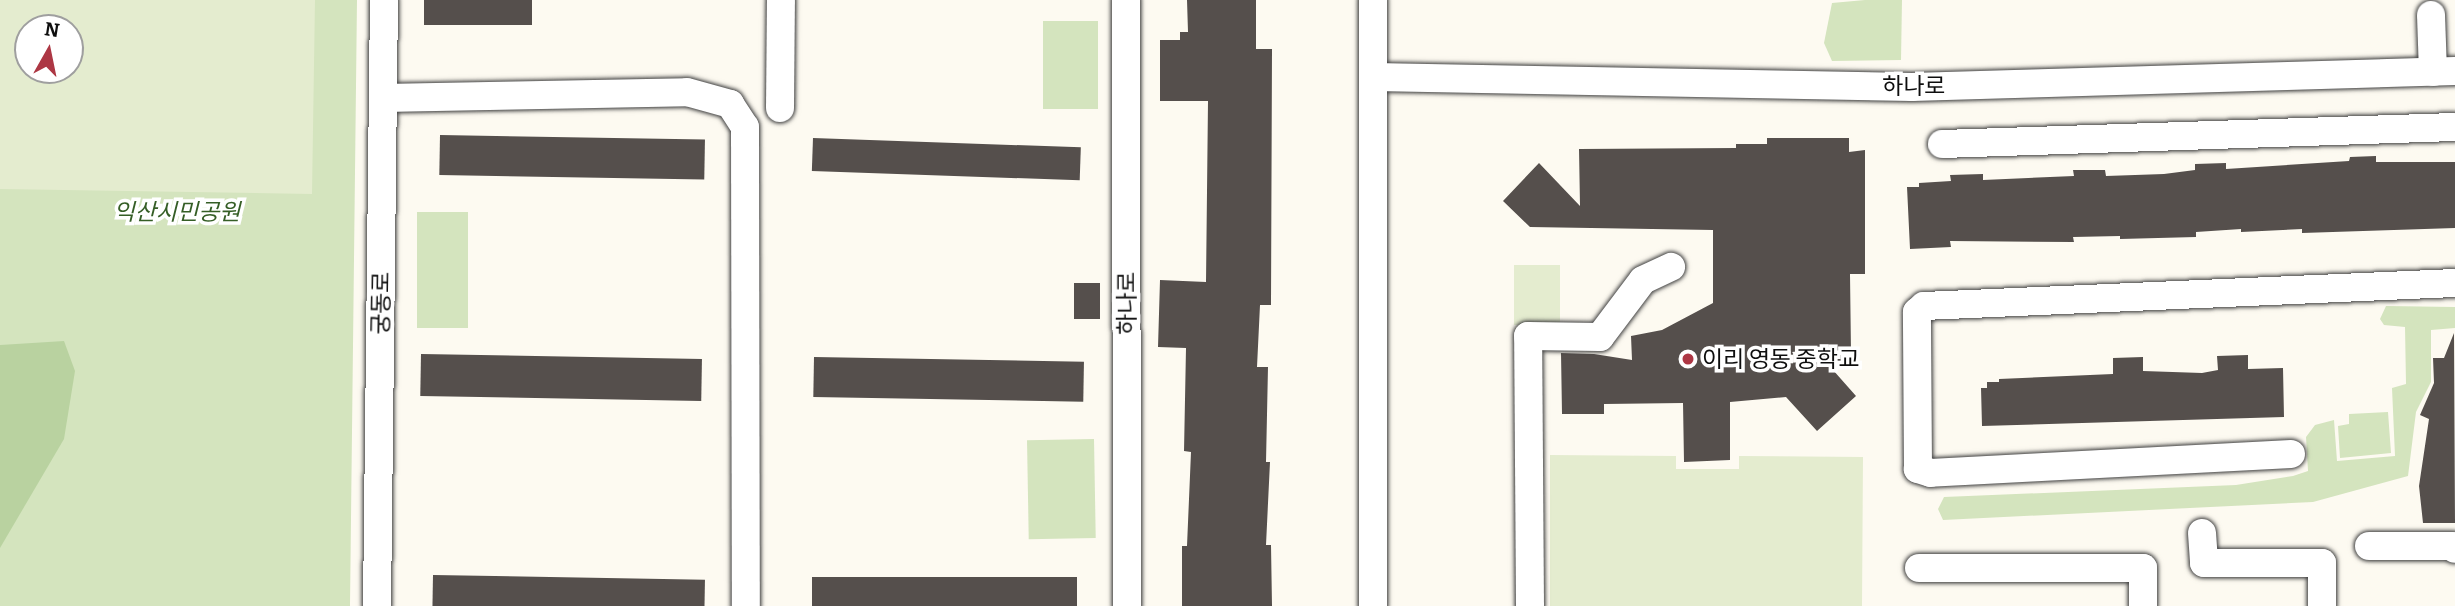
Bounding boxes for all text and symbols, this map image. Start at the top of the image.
north arrow [14,14,84,84]
text: N [43,17,61,42]
street label: 하나로 [1882,72,1946,100]
park label: 익산시민공원 [114,198,240,226]
street label: 궁동로 [367,271,395,335]
street label: 하나로 [1113,271,1141,335]
place label: 이리 영동 중학교 [1702,345,1859,373]
marker: 이리 영동 중학교 [1680,351,1696,367]

